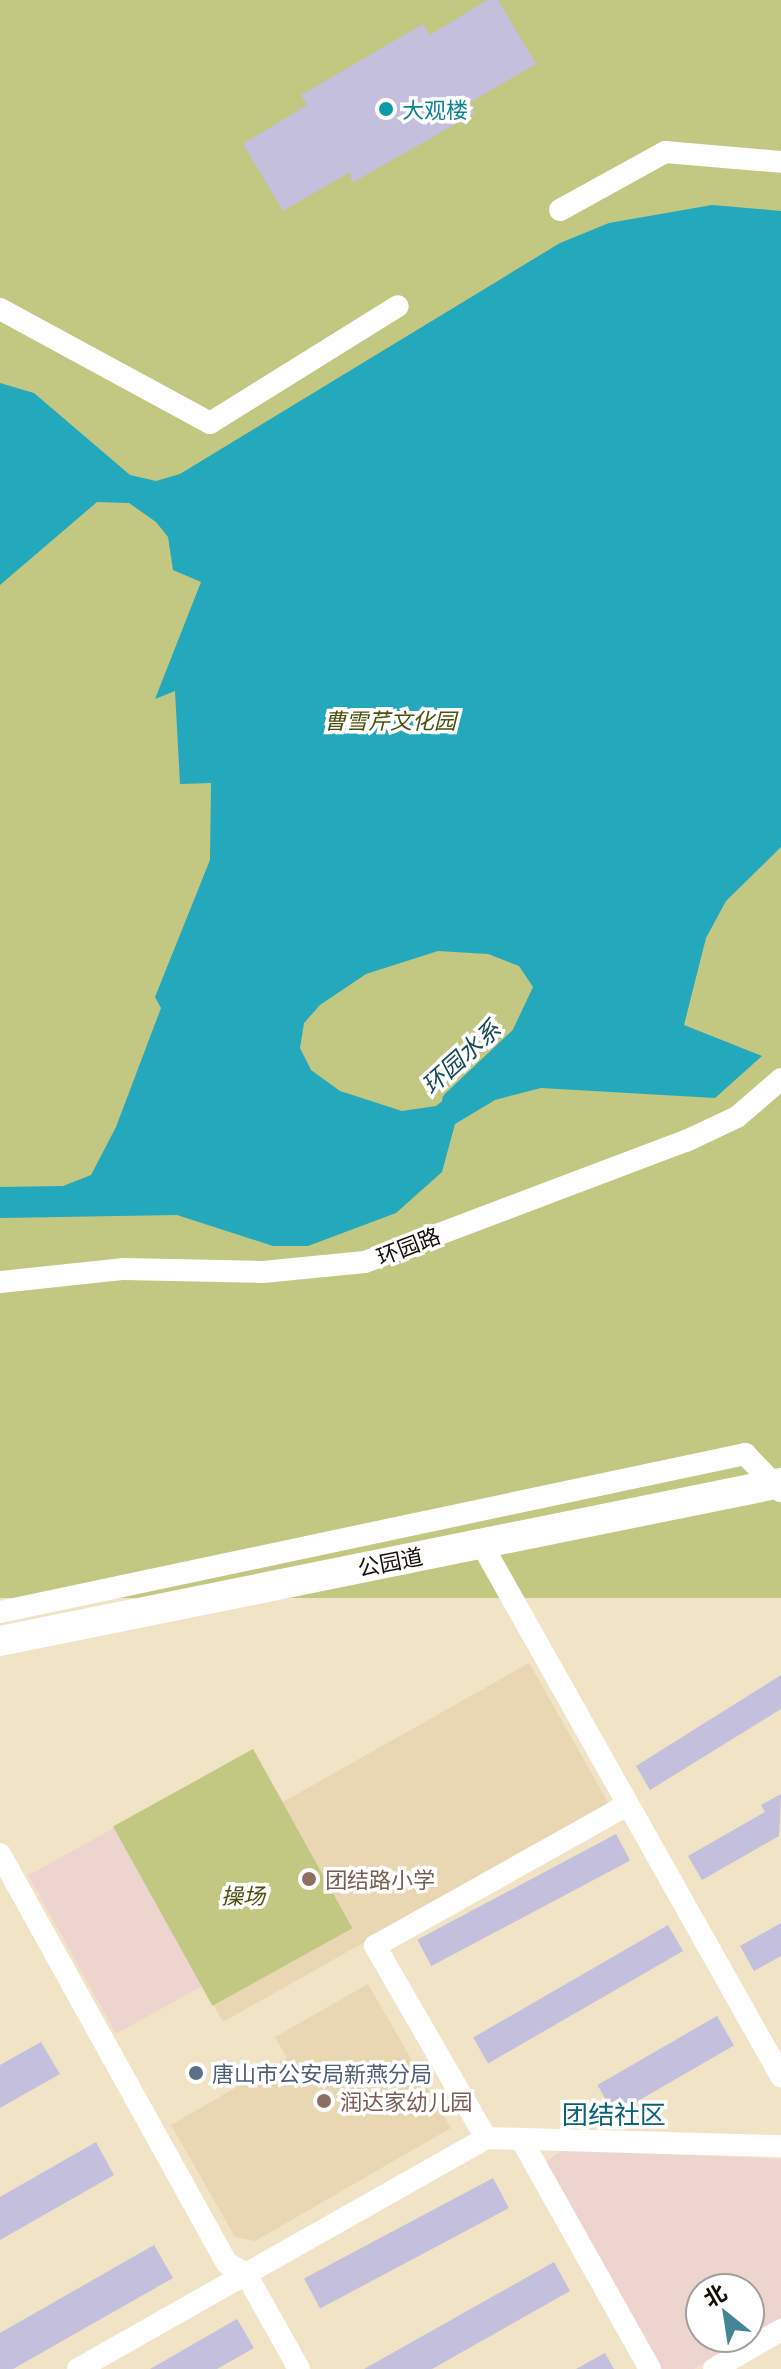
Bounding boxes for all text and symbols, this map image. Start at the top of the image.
place label: 大观楼 [402,96,468,122]
marker: 大观楼 [377,100,395,118]
park label: 曹雪芹文化园 [324,707,456,733]
water label: 环园水系 [415,1013,505,1099]
street label: 环园路 [372,1221,444,1269]
street label: 公园道 [355,1542,425,1580]
place label: 团结路小学 [325,1866,435,1892]
marker: 团结路小学 [300,1870,318,1888]
park label: 操场 [221,1882,265,1908]
place label: 唐山市公安局新燕分局 [212,2060,432,2086]
marker: 唐山市公安局新燕分局 [187,2064,205,2082]
place label: 润达家幼儿园 [340,2088,472,2114]
marker: 润达家幼儿园 [315,2092,333,2110]
district label: 团结社区 [562,2097,666,2129]
north arrow [685,2273,765,2353]
text: 北 [696,2275,732,2313]

